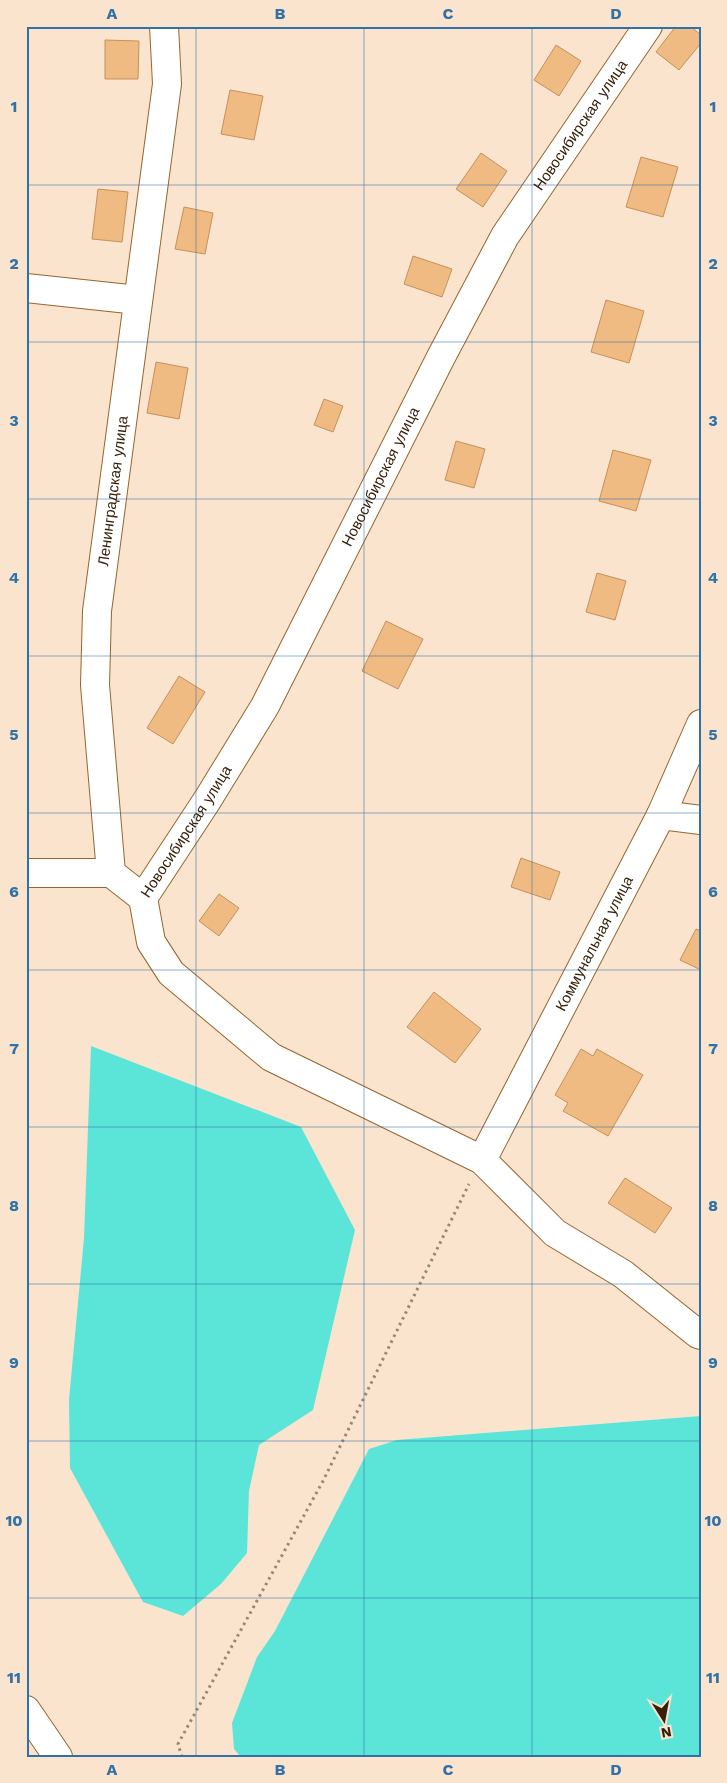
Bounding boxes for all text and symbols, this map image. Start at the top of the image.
text: A [107,4,118,23]
text: B [275,4,286,23]
text: C [443,4,454,23]
text: D [610,4,622,23]
street label: Новосибирская улица [530,56,632,194]
text: 1 [11,97,17,116]
text: 1 [710,97,716,116]
text: 2 [9,254,19,273]
text: 2 [708,254,718,273]
street label: Новосибирская улица [338,403,424,549]
text: 3 [9,411,19,430]
text: 3 [708,411,718,430]
street label: Ленинградская улица [94,414,132,567]
text: 4 [9,568,19,587]
text: 4 [708,568,718,587]
text: 5 [9,725,19,744]
text: 5 [708,725,718,744]
street label: Новосибирская улица [137,761,236,901]
street label: Коммунальная улица [552,872,637,1014]
text: 6 [9,882,19,901]
text: 6 [708,882,718,901]
text: 7 [9,1039,19,1058]
text: 7 [708,1039,718,1058]
text: 8 [9,1196,19,1215]
text: 8 [708,1196,718,1215]
text: 9 [9,1353,19,1372]
text: 9 [708,1353,718,1372]
text: 10 [5,1511,23,1530]
text: 10 [704,1511,722,1530]
text: 11 [7,1668,21,1687]
text: 11 [706,1668,720,1687]
north arrow [640,1696,690,1746]
text: N [660,1724,673,1742]
text: A [107,1760,118,1779]
text: B [275,1760,286,1779]
text: C [443,1760,454,1779]
text: D [610,1760,622,1779]

